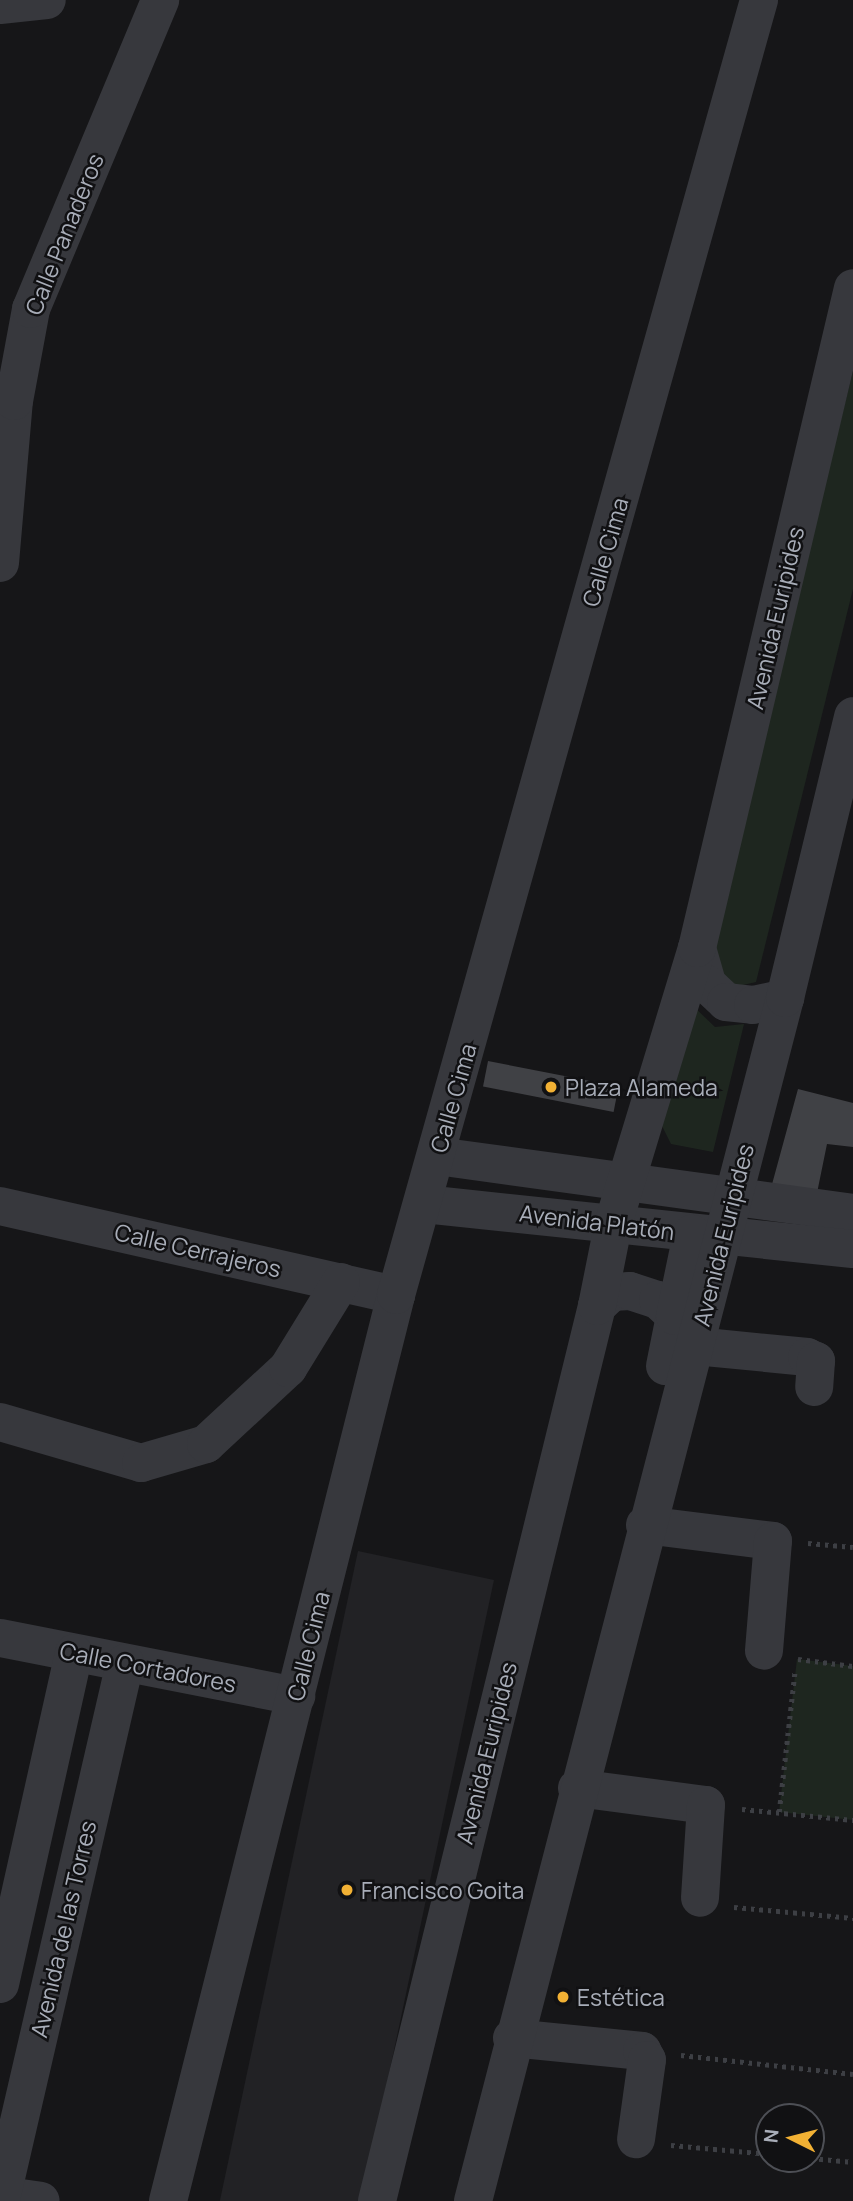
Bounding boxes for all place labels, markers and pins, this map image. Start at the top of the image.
place label: Plaza Alameda [565,1073,718,1101]
marker: Plaza Alameda [543,1079,559,1095]
place label: Francisco Goita [361,1876,524,1904]
marker: Francisco Goita [339,1882,355,1898]
place label: Estética [577,1983,665,2011]
marker: Estética [555,1989,571,2005]

